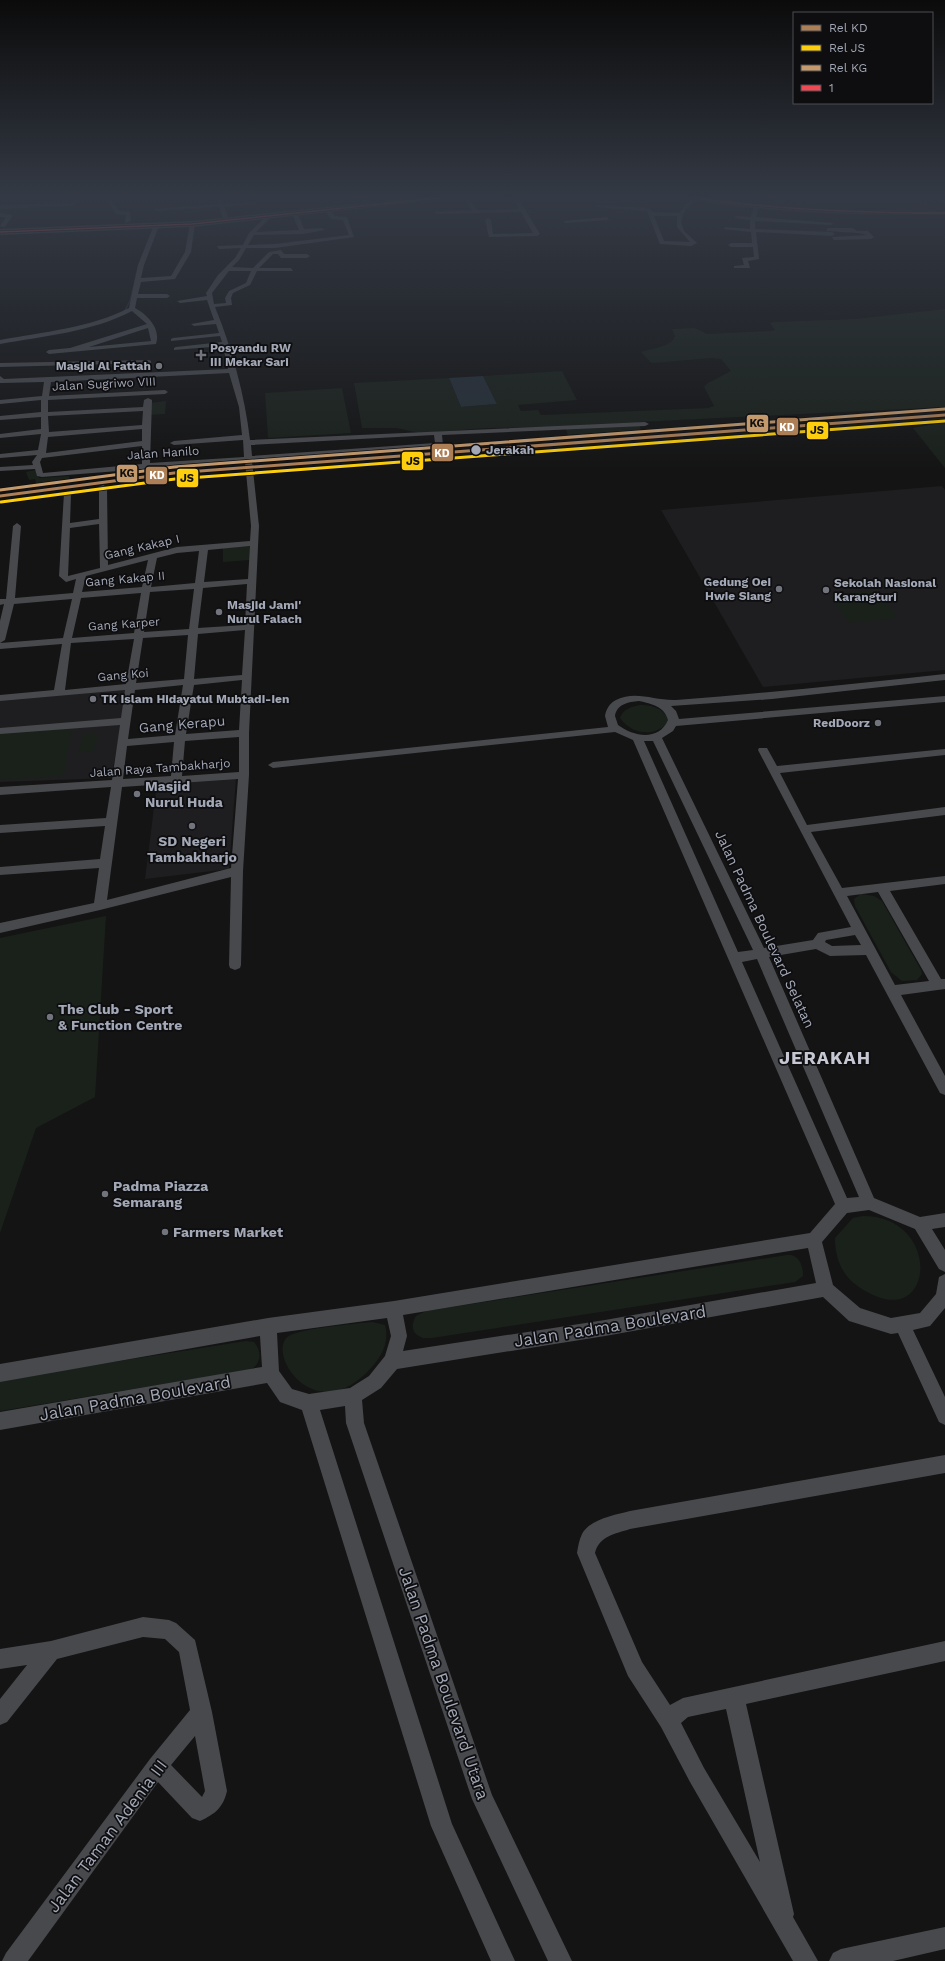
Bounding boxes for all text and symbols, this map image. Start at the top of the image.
legend [793,12,933,104]
text: Rel KD [829,21,868,35]
text: Rel JS [829,41,865,55]
text: Rel KG [829,61,867,75]
text: 1 [829,81,834,95]
place label: Posyandu RW III Mekar Sari [210,341,291,369]
marker: Posyandu RW III Mekar Sari [195,349,207,361]
place label: Masjid Al Fattah [56,359,151,373]
marker: Masjid Al Fattah [154,361,164,371]
street label: Jalan Sugriwo VIII [52,374,156,394]
line badge: KG [746,414,769,433]
text: KG [750,417,765,430]
line badge: KD [776,417,799,436]
text: KD [779,421,795,434]
line badge: JS [806,421,829,440]
text: JS [810,424,824,437]
street label: Jalan Hanilo [126,443,200,463]
line badge: KD [431,443,454,462]
marker: Jerakah [469,443,483,457]
place label: Jerakah [486,443,534,457]
text: KD [434,447,450,460]
line badge: JS [401,451,424,471]
text: JS [406,455,420,468]
line badge: KG [116,464,138,483]
line badge: KD [145,466,168,485]
text: KG [120,467,135,480]
line badge: JS [176,468,199,488]
text: KD [149,469,165,482]
text: JS [180,472,194,485]
street label: Gang Kakap I [103,532,181,562]
street label: Gang Kakap II [85,569,165,589]
place label: Gedung Oei Hwie Siang [704,575,771,603]
place label: Sekolah Nasional Karangturi [834,576,936,604]
marker: Gedung Oei Hwie Siang [774,584,784,594]
marker: Sekolah Nasional Karangturi [821,585,831,595]
place label: Masjid Jami' Nurul Falach [227,598,302,626]
marker: Masjid Jami' Nurul Falach [214,607,224,617]
street label: Gang Karper [88,614,161,633]
street label: Gang Koi [97,666,149,684]
place label: TK Islam Hidayatul Mubtadi-ien [101,692,289,706]
marker: TK Islam Hidayatul Mubtadi-ien [88,694,98,704]
street label: Gang Kerapu [138,712,226,736]
place label: RedDoorz [813,716,870,730]
marker: RedDoorz [873,718,883,728]
street label: Jalan Raya Tambakharjo [89,756,231,780]
place label: Masjid Nurul Huda [145,778,224,810]
marker: Masjid Nurul Huda [132,789,142,799]
marker: SD Negeri Tambakharjo [187,821,197,831]
street label: Jalan Padma Boulevard Selatan [712,828,818,1030]
place label: SD Negeri Tambakharjo [147,833,237,865]
place label: The Club - Sport & Function Centre [58,1001,182,1033]
marker: The Club - Sport & Function Centre [45,1012,55,1022]
district label: JERAKAH [779,1047,871,1068]
place label: Padma Piazza Semarang [113,1178,209,1210]
marker: Padma Piazza Semarang [100,1189,110,1199]
place label: Farmers Market [173,1224,283,1240]
marker: Farmers Market [160,1227,170,1237]
street label: Jalan Padma Boulevard [513,1301,707,1351]
street label: Jalan Padma Boulevard [38,1371,232,1425]
street label: Jalan Padma Boulevard Utara [395,1564,493,1802]
street label: Jalan Taman Adenia III [43,1756,171,1916]

